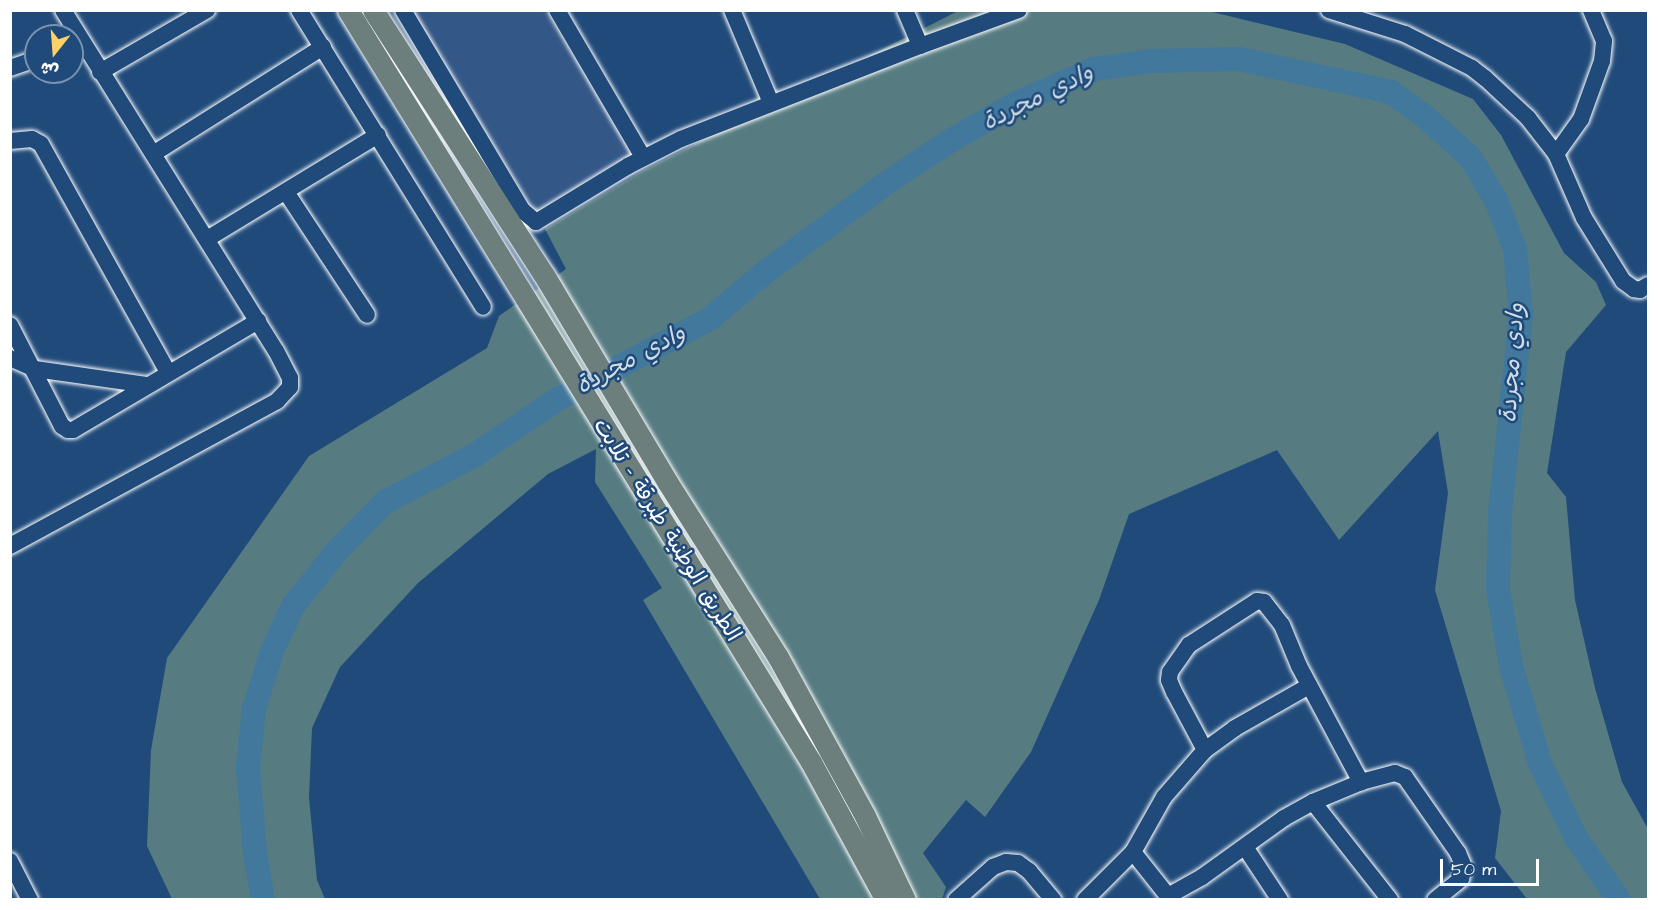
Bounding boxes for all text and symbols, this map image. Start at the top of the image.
north arrow [24,24,84,84]
text: ش [38,56,61,82]
water label: وادي مجردة [978,59,1098,137]
water label: وادي مجردة [1494,302,1532,424]
water label: وادي مجردة [571,319,691,401]
street label: الطريق الوطنية طبرقة - تلابت [587,414,747,646]
scale bar [1443,847,1542,885]
text: 50 m [1451,857,1496,882]

